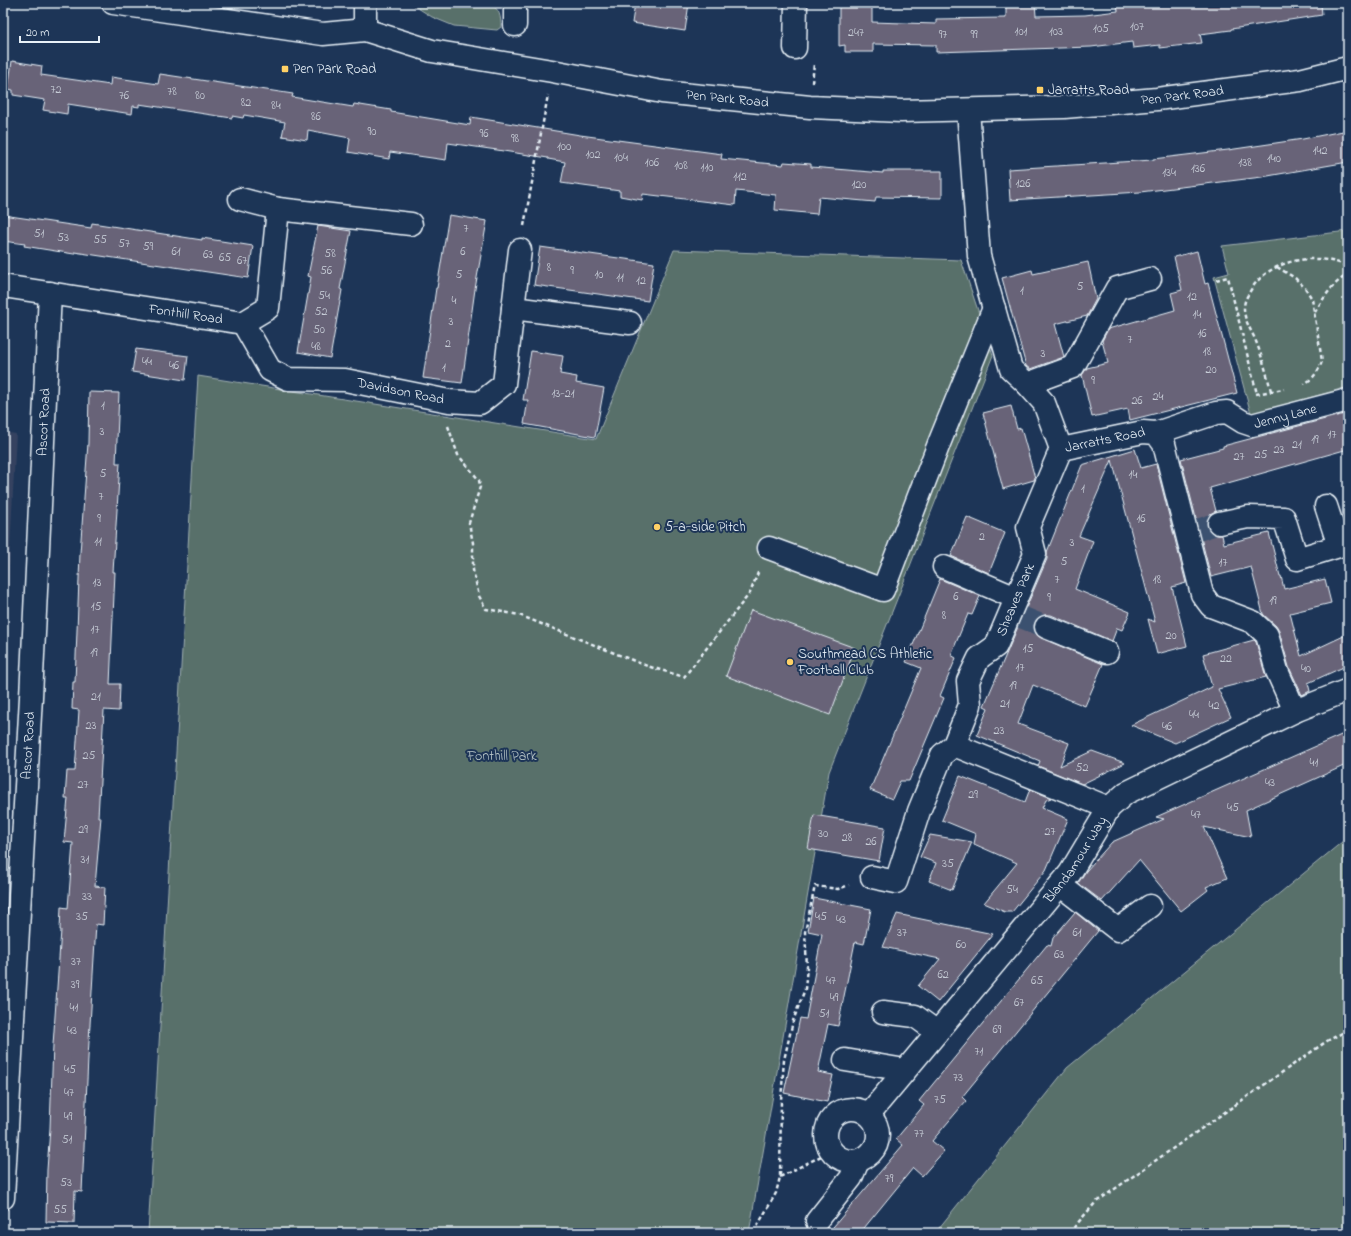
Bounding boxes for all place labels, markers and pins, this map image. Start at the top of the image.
place label: Pen Park Road [293,59,376,80]
marker: Pen Park Road [280,64,290,74]
place label: Jarratts Road [1048,80,1129,101]
marker: Jarratts Road [1035,85,1045,95]
place label: 5-a-side Pitch [665,517,746,538]
marker: 5-a-side Pitch [652,522,662,532]
place label: Southmead CS Athletic Football Club [797,644,933,681]
marker: Southmead CS Athletic Football Club [785,657,795,667]

